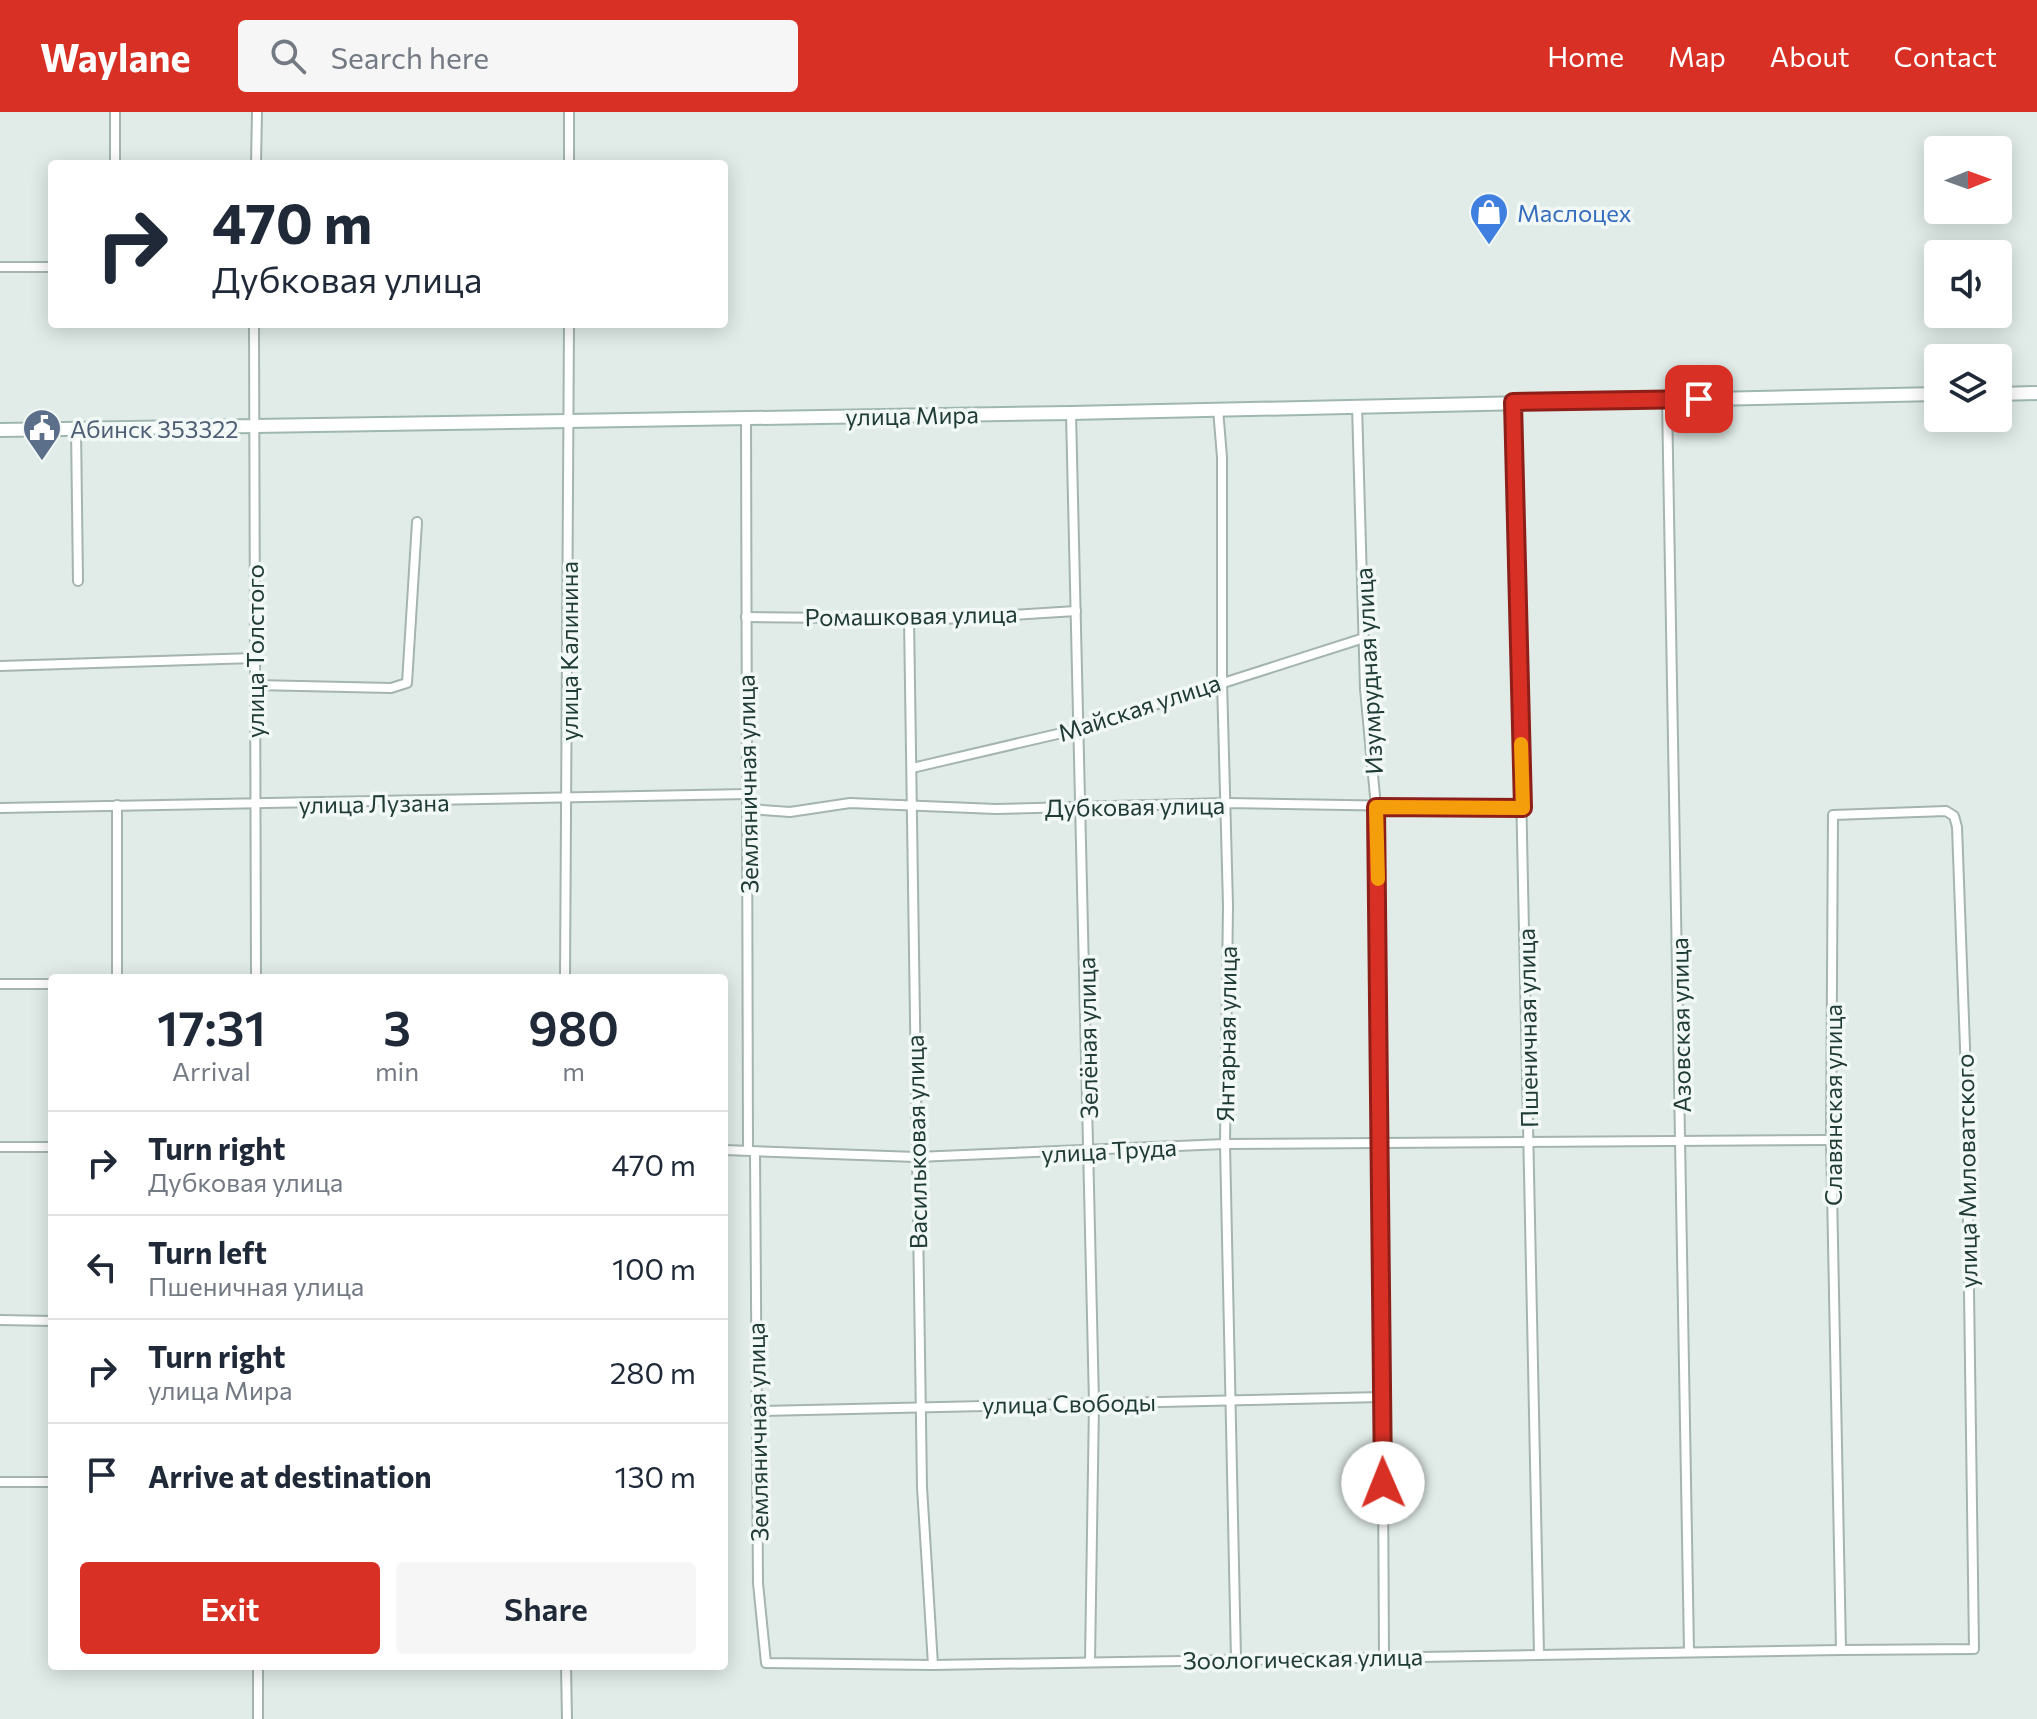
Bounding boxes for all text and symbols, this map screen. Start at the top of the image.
search box [238,20,798,92]
text: Waylane [40,33,190,80]
icon: search [266,34,310,78]
text: Search here [330,38,489,75]
text: Home [1547,39,1624,73]
text: Map [1668,39,1726,73]
text: About [1770,39,1850,73]
text: Contact [1894,39,1997,73]
north arrow [1924,136,2012,224]
map controls [1924,136,2012,432]
text: 470 m [212,187,372,256]
shop icon: Маслоцех [1468,191,1510,246]
icon: right [80,192,184,296]
place label: Маслоцех [1517,198,1632,227]
button: sound [1924,240,2012,328]
text: Дубковая улица [212,256,482,300]
button: layers [1924,344,2012,432]
pin [1665,365,1733,433]
icon: arrive [1677,377,1721,421]
street label: улица Мира [845,399,979,431]
public building icon: Абинск 353322 [21,407,63,462]
place label: Абинск 353322 [70,414,239,443]
street label: улица Калинина [554,561,583,741]
street label: улица Толстого [240,564,269,738]
street label: Изумрудная улица [1348,567,1388,775]
street label: Ромашковая улица [804,599,1018,631]
street label: Майская улица [1054,667,1224,747]
street label: Земляничная улица [731,674,763,894]
street label: улица Лузана [298,787,450,819]
street label: Дубковая улица [1045,790,1225,822]
street label: Пшеничная улица [1511,928,1543,1128]
street label: Азовская улица [1664,937,1696,1113]
street label: Янтарная улица [1210,946,1242,1122]
street label: Зелёная улица [1071,957,1103,1119]
text: 17:31 [157,997,266,1056]
text: 3 [383,997,411,1056]
text: 980 [528,997,619,1056]
street label: Славянская улица [1818,1004,1847,1206]
street label: Васильковая улица [900,1035,932,1249]
street label: улица Миловатского [1949,1053,1983,1289]
text: Arrival [172,1055,251,1086]
text: min [375,1055,419,1086]
text: m [562,1055,585,1086]
text: Turn right [148,1129,285,1166]
street label: улица Труда [1041,1132,1177,1168]
icon: right [80,1141,124,1185]
text: 470 m [611,1145,696,1182]
text: Дубковая улица [148,1166,343,1197]
text: Turn left [148,1233,267,1270]
icon: left [80,1245,124,1289]
text: 100 m [612,1249,696,1286]
text: Пшеничная улица [148,1270,364,1301]
street label: Земляничная улица [741,1322,773,1542]
text: Turn right [148,1337,285,1374]
icon: right [80,1349,124,1393]
text: 280 m [610,1353,696,1390]
text: улица Мира [148,1374,293,1405]
street label: улица Свободы [982,1387,1156,1419]
position arrow [1341,1441,1425,1525]
icon: arrive [80,1453,124,1497]
text: Arrive at destination [148,1457,432,1494]
text: 130 m [615,1457,696,1494]
button: Exit [80,1562,380,1654]
button: Share [396,1562,696,1654]
street label: Зоологическая улица [1183,1641,1423,1675]

